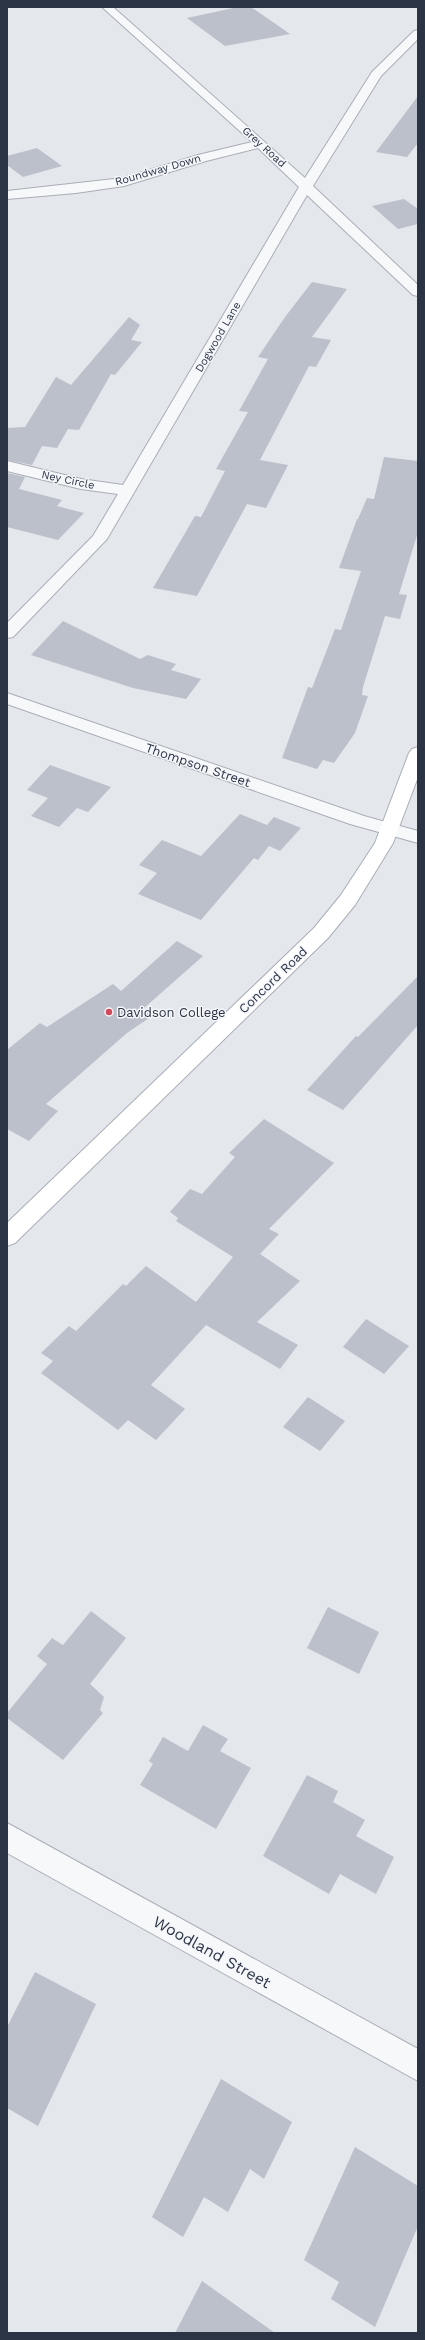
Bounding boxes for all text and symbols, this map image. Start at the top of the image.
street label: Grey Road [239,124,289,170]
street label: Roundway Down [114,152,202,188]
street label: Dogwood Lane [193,299,243,375]
street label: Ney Circle [40,468,96,492]
street label: Thompson Street [143,740,253,790]
street label: Concord Road [236,944,310,1016]
place label: Davidson College [117,1005,226,1020]
marker: Davidson College [104,1007,114,1017]
street label: Woodland Street [150,1912,274,1992]

